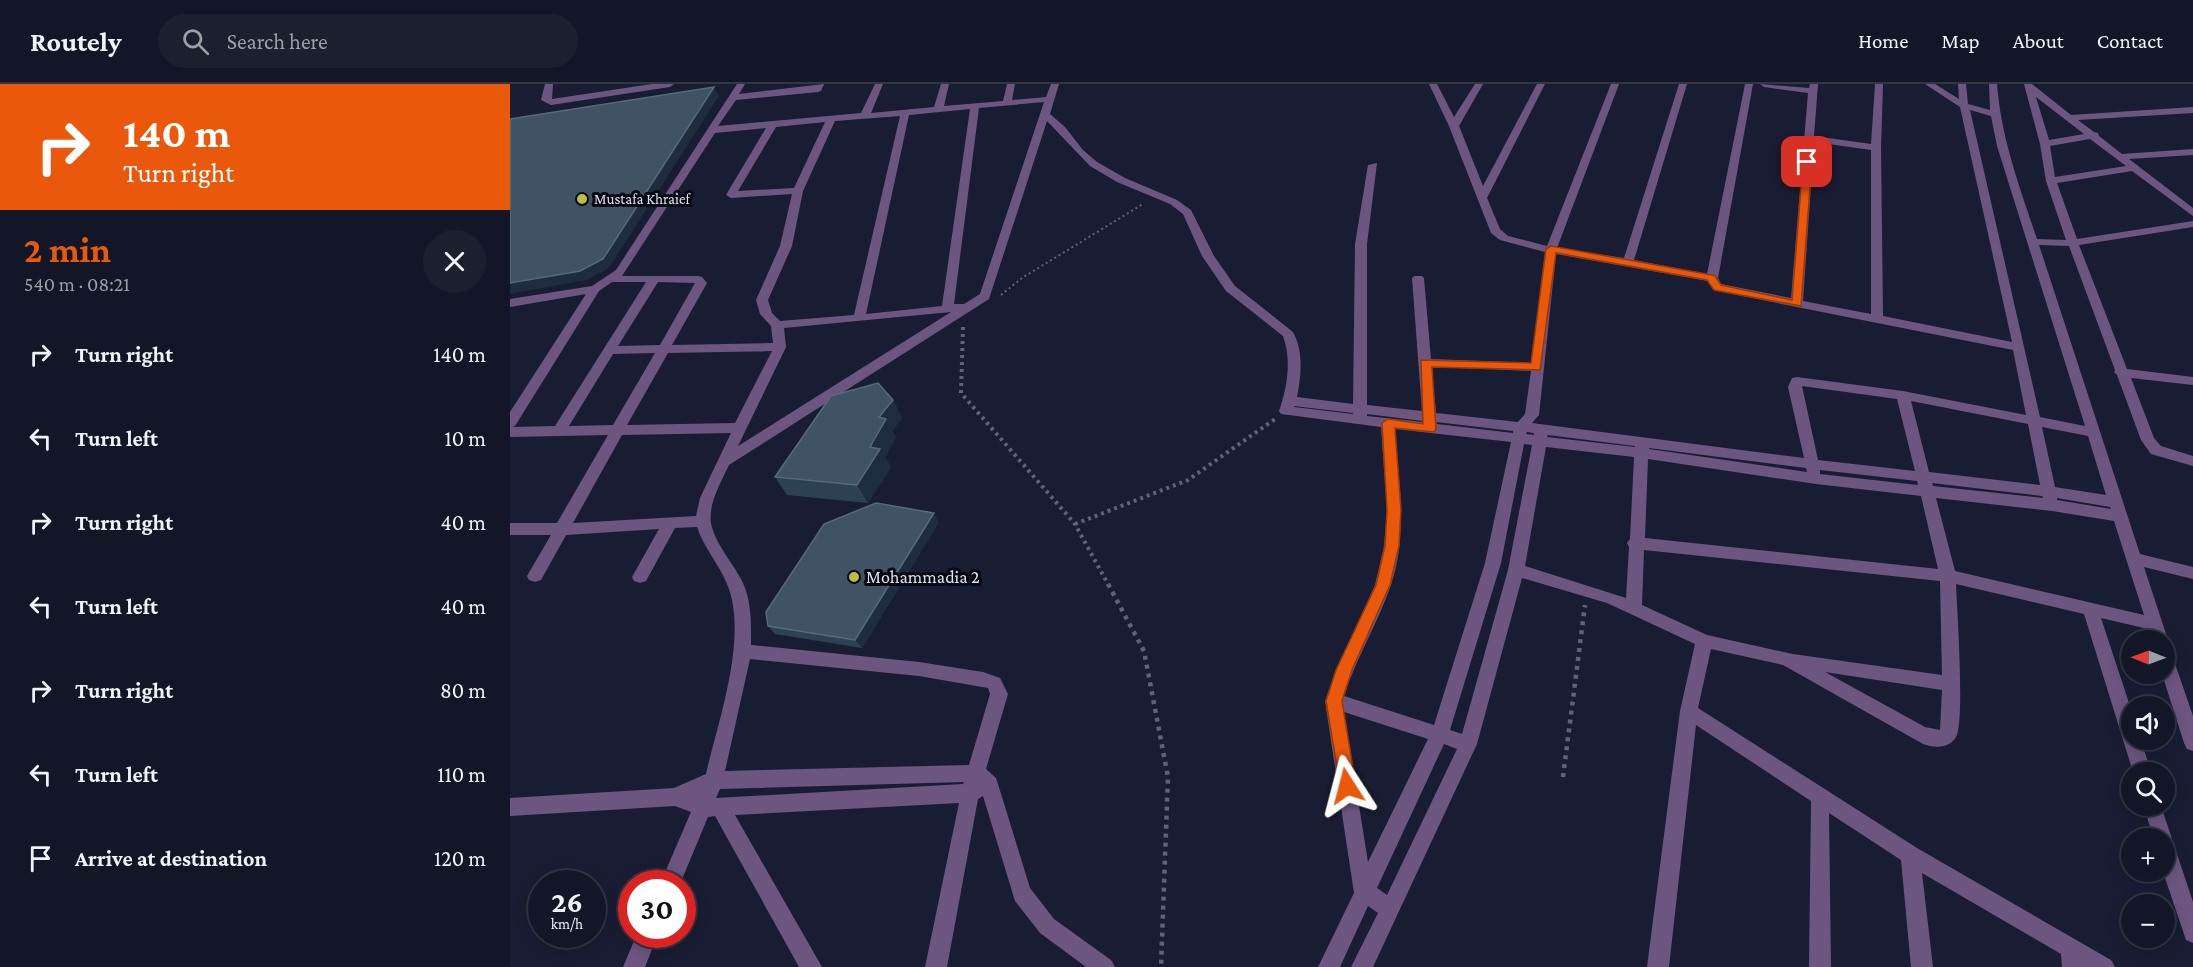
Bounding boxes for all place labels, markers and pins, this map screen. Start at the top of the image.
pin [1781,136,1832,187]
place label: Mustafa Khraief [594,191,691,207]
marker: Mustafa Khraief [575,192,589,206]
place label: Mohammadia 2 [866,567,980,587]
marker: Mohammadia 2 [847,570,861,584]

